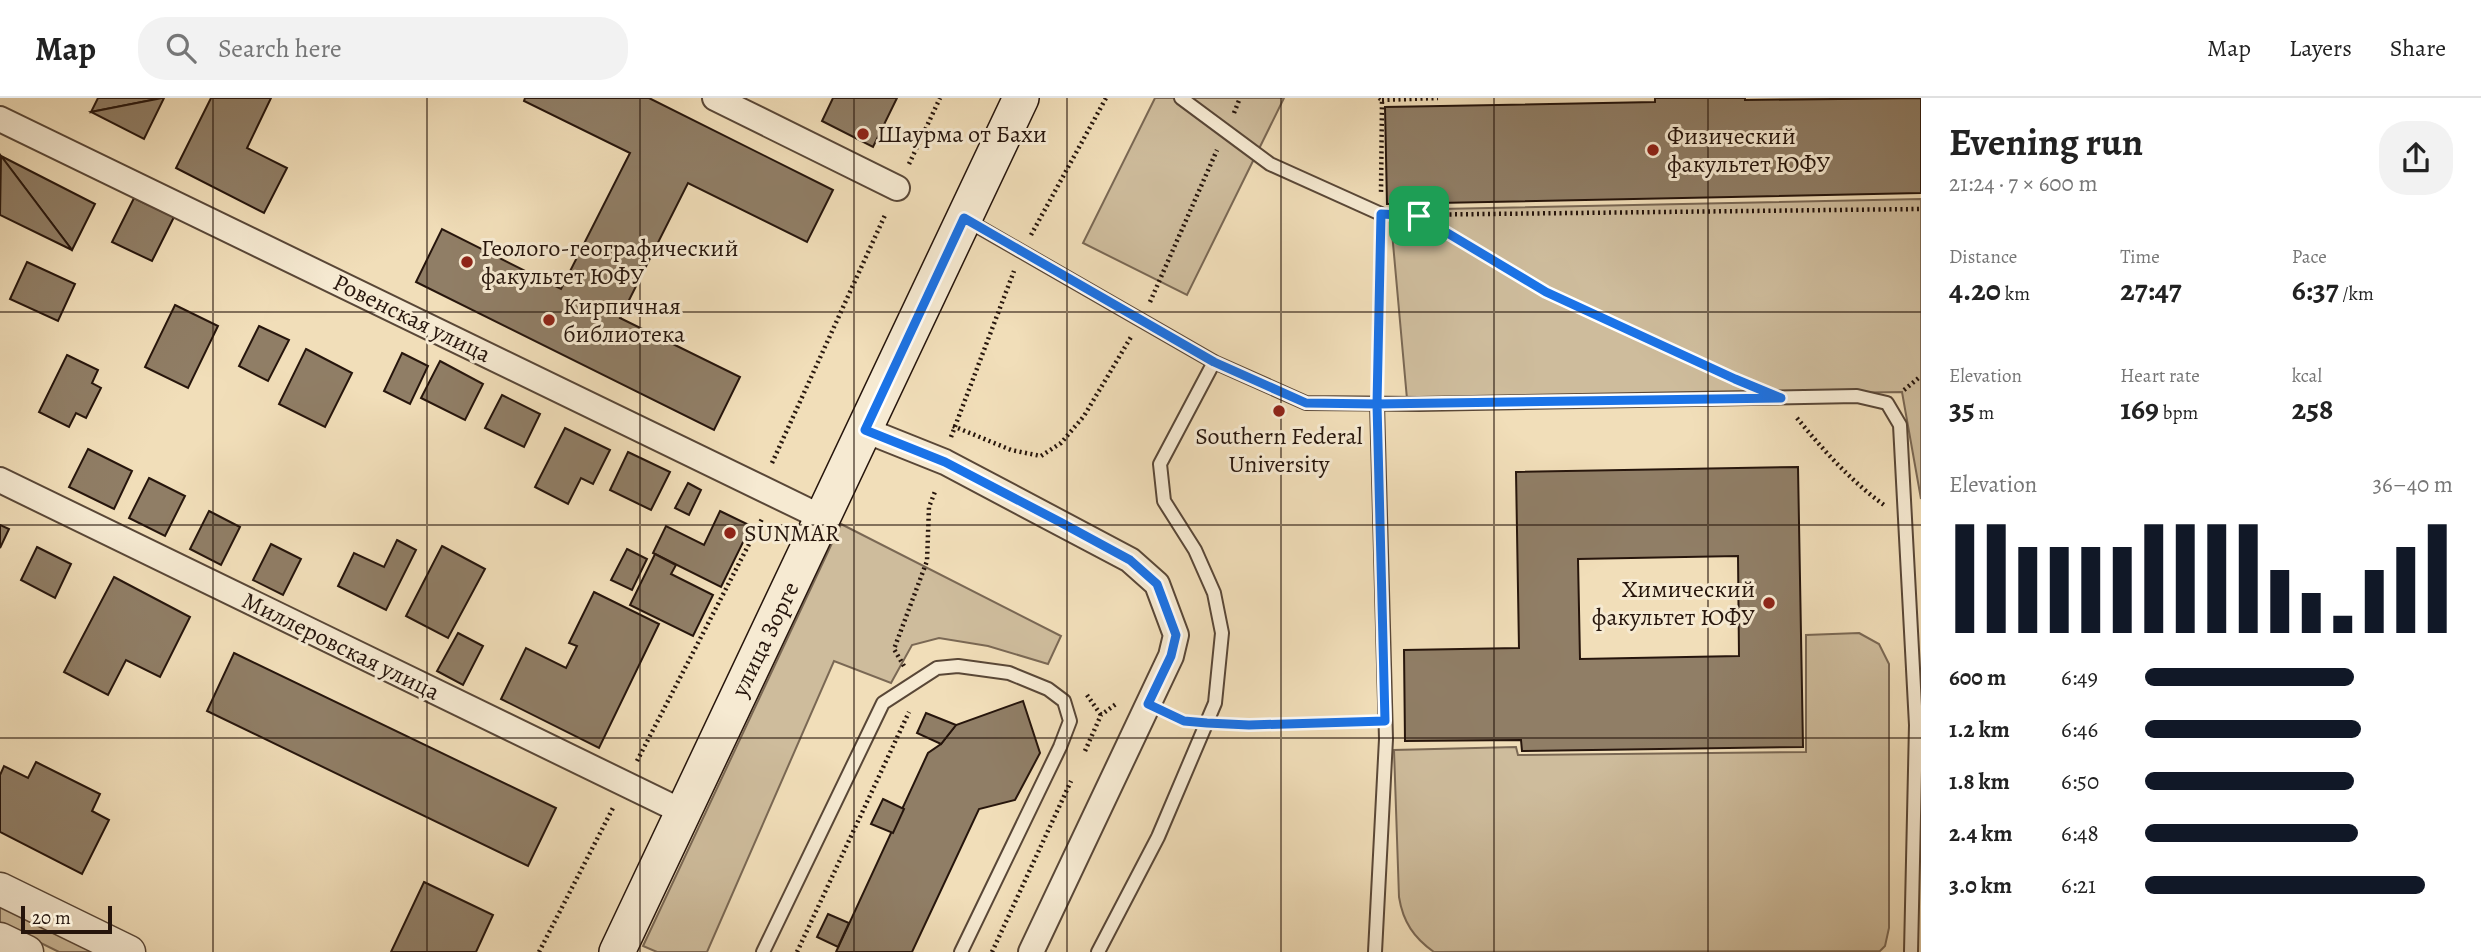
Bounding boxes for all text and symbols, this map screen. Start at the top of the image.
search box [138,17,628,80]
text: Map [35,26,96,71]
icon: search [162,29,200,67]
text: Search here [218,31,342,66]
text: Map [2207,32,2251,64]
text: Layers [2289,32,2352,64]
text: Share [2390,32,2446,64]
text: Evening run [1949,116,2143,168]
place label: Шаурма от Бахи [877,118,1047,150]
place label: Физический факультет ЮФУ [1667,120,1830,180]
button: share [2379,121,2453,195]
marker: Шаурма от Бахи [855,126,871,142]
marker: Физический факультет ЮФУ [1645,142,1661,158]
text: 21:24 · 7 × 600 m [1949,168,2098,199]
pin [1389,186,1449,246]
icon: arrive [1400,197,1438,235]
place label: Геолого-географический факультет ЮФУ [481,232,738,292]
text: Distance [1949,244,2017,270]
text: Time [2120,244,2160,270]
text: Pace [2292,244,2327,270]
marker: Геолого-географический факультет ЮФУ [459,254,475,270]
street label: Ровенская улица [328,266,496,370]
text: 4.20 [1949,270,2001,310]
text: 27:47 [2120,270,2182,310]
text: 6:37 [2292,270,2339,310]
text: km [2001,281,2030,307]
text: /km [2339,281,2374,307]
place label: Кирпичная библиотека [563,290,685,350]
marker: Кирпичная библиотека [541,312,557,328]
text: Elevation [1949,363,2022,389]
text: Heart rate [2120,363,2200,389]
text: kcal [2292,363,2322,389]
text: 35 [1949,389,1975,429]
text: 169 [2120,389,2159,429]
text: 258 [2292,389,2333,429]
text: m [1975,400,1994,426]
text: bpm [2159,400,2198,426]
marker: Southern Federal University [1271,403,1287,419]
place label: Southern Federal University [1195,420,1363,480]
text: Elevation [1949,469,2037,500]
text: 36–40 m [2372,469,2453,500]
place label: SUNMAR [744,517,840,549]
marker: SUNMAR [722,525,738,541]
place label: Химический факультет ЮФУ [1592,573,1755,633]
street label: улица Зорге [723,576,807,703]
street label: Миллеровская улица [237,584,445,708]
marker: Химический факультет ЮФУ [1761,595,1777,611]
text: 600 m [1949,662,2006,693]
text: 6:49 [2061,662,2098,693]
text: 1.2 km [1949,714,2010,745]
text: 6:46 [2061,714,2098,745]
text: 1.8 km [1949,766,2010,797]
text: 6:50 [2061,766,2099,797]
text: 2.4 km [1949,818,2012,849]
text: 6:48 [2061,818,2099,849]
text: 3.0 km [1949,870,2012,901]
text: 6:21 [2061,870,2096,901]
scale bar [21,903,112,935]
text: 20 m [32,905,71,931]

